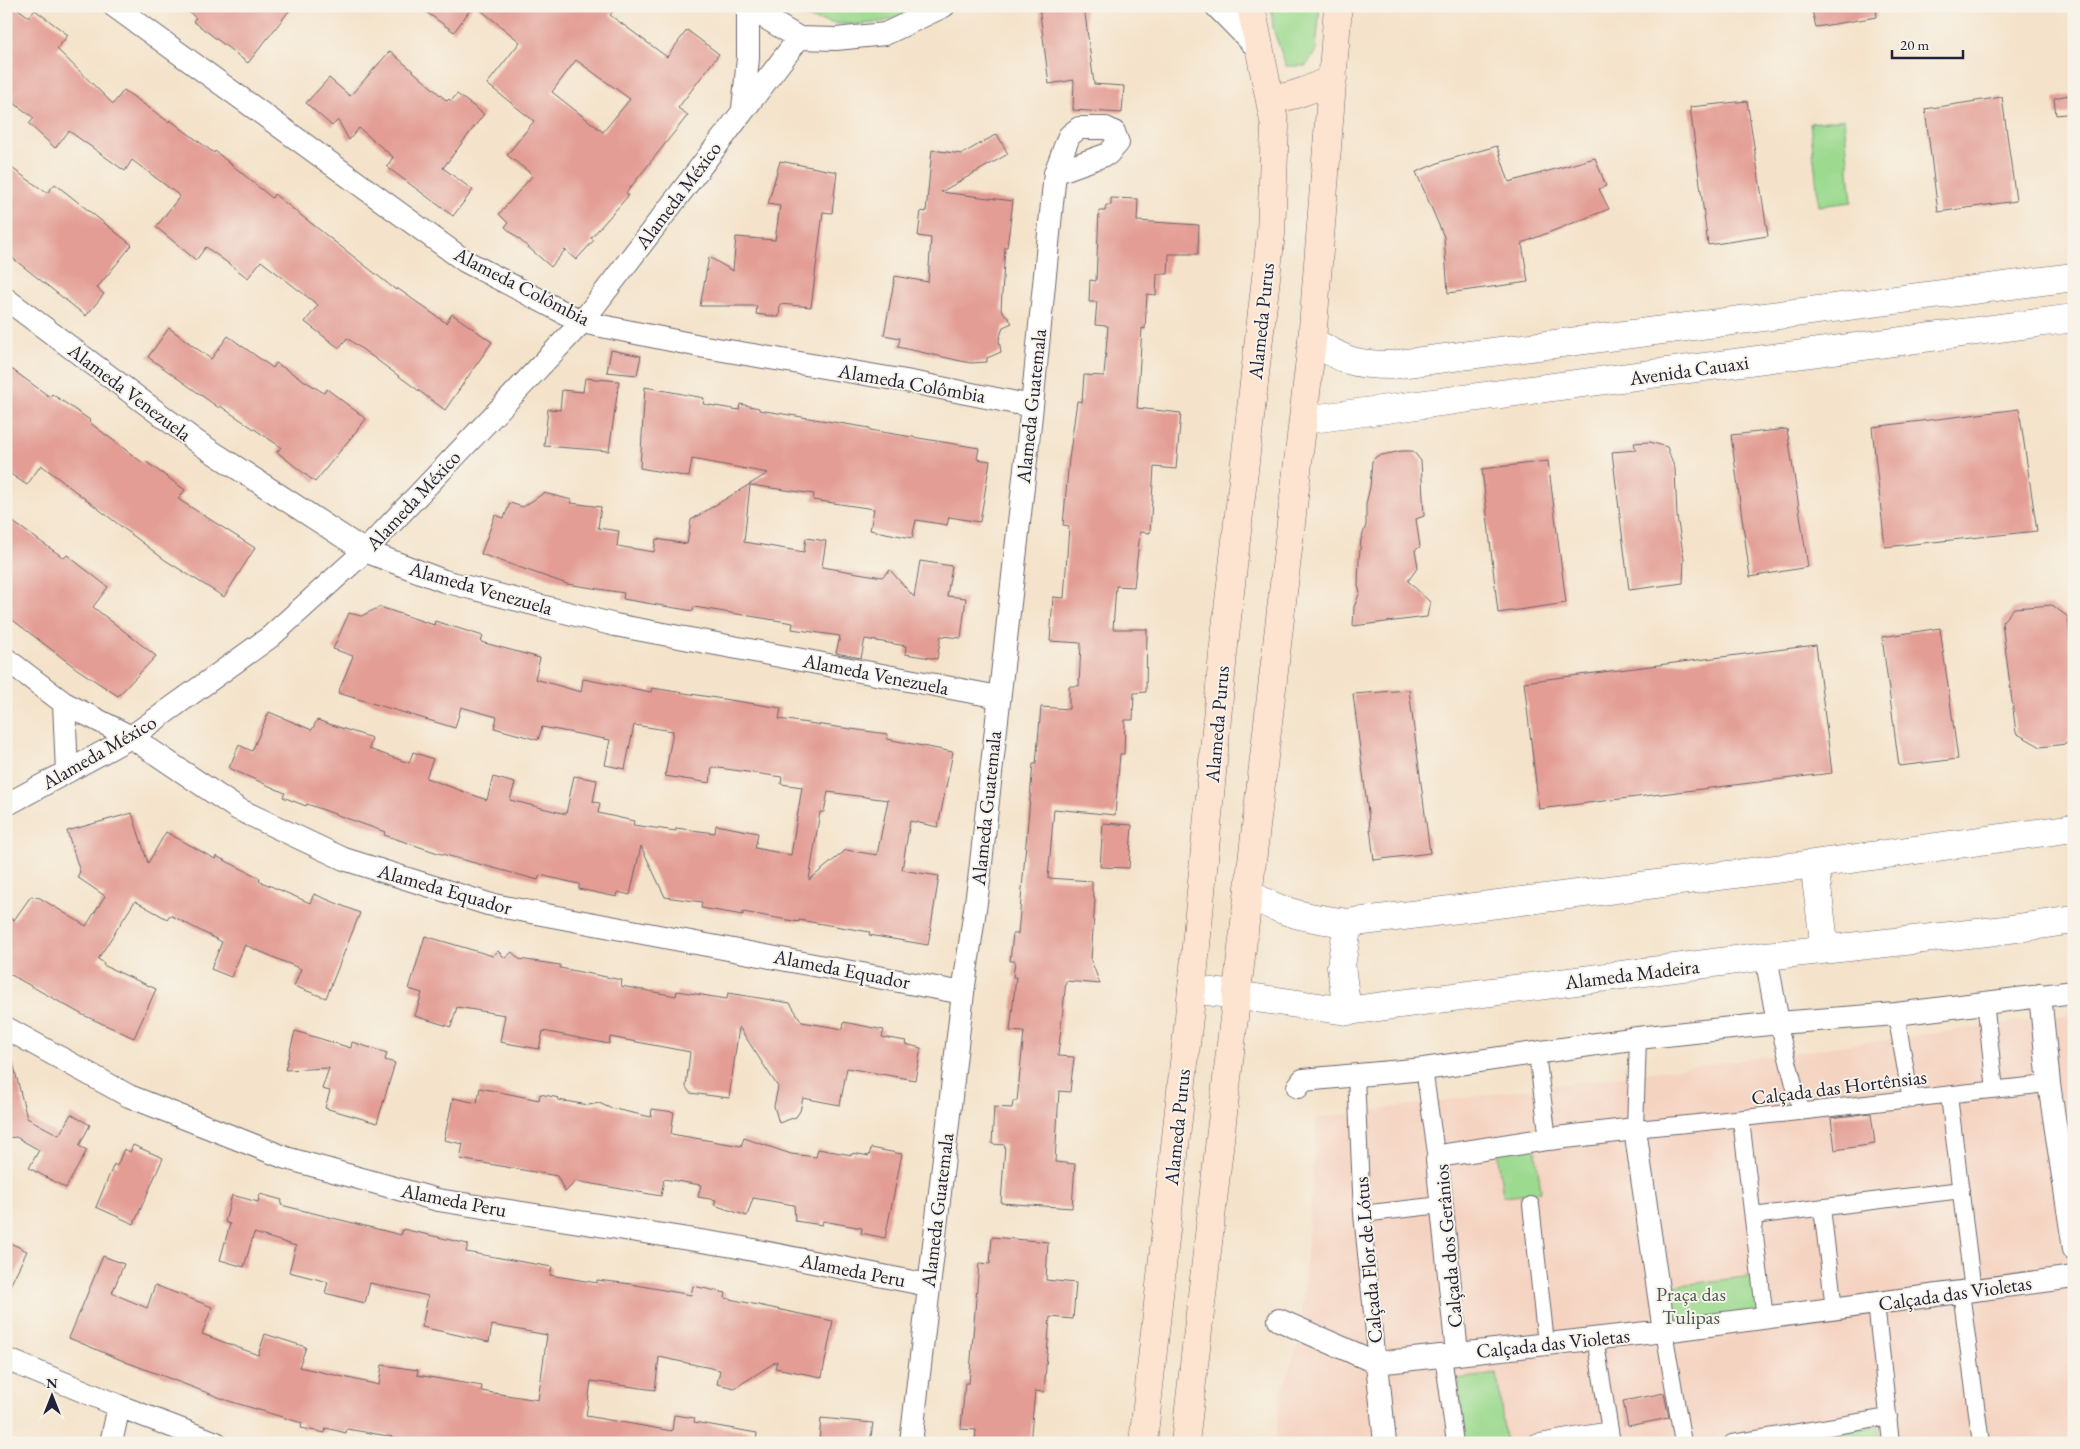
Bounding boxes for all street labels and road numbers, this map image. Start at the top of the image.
street label: Alameda México [628,136,727,255]
street label: Alameda Colômbia [449,240,594,331]
street label: Alameda Purus [1242,261,1280,382]
street label: Alameda Guatemala [1010,327,1052,486]
street label: Alameda Venezuela [62,336,197,447]
street label: Avenida Cauaxi [1627,349,1750,391]
street label: Alameda Colômbia [835,357,988,409]
street label: Alameda México [359,444,466,556]
street label: Alameda Venezuela [405,555,556,621]
street label: Alameda Venezuela [800,647,951,701]
street label: Alameda Purus [1199,665,1235,784]
street label: Alameda México [36,709,161,796]
street label: Alameda Guatemala [965,729,1007,888]
street label: Alameda Equador [374,857,515,921]
street label: Alameda Equador [771,943,913,995]
street label: Alameda Madeira [1562,953,1701,995]
street label: Calçada das Hortênsias [1750,1063,1928,1111]
street label: Alameda Purus [1158,1067,1196,1188]
street label: Alameda Guatemala [915,1131,959,1290]
street label: Calçada dos Gerânios [1428,1163,1468,1329]
street label: Calçada Flor de Lótus [1348,1176,1388,1344]
street label: Alameda Peru [398,1177,509,1223]
street label: Alameda Peru [797,1247,908,1293]
street label: Calçada das Violetas [1877,1269,2033,1317]
street label: Calçada das Violetas [1475,1322,1631,1364]

